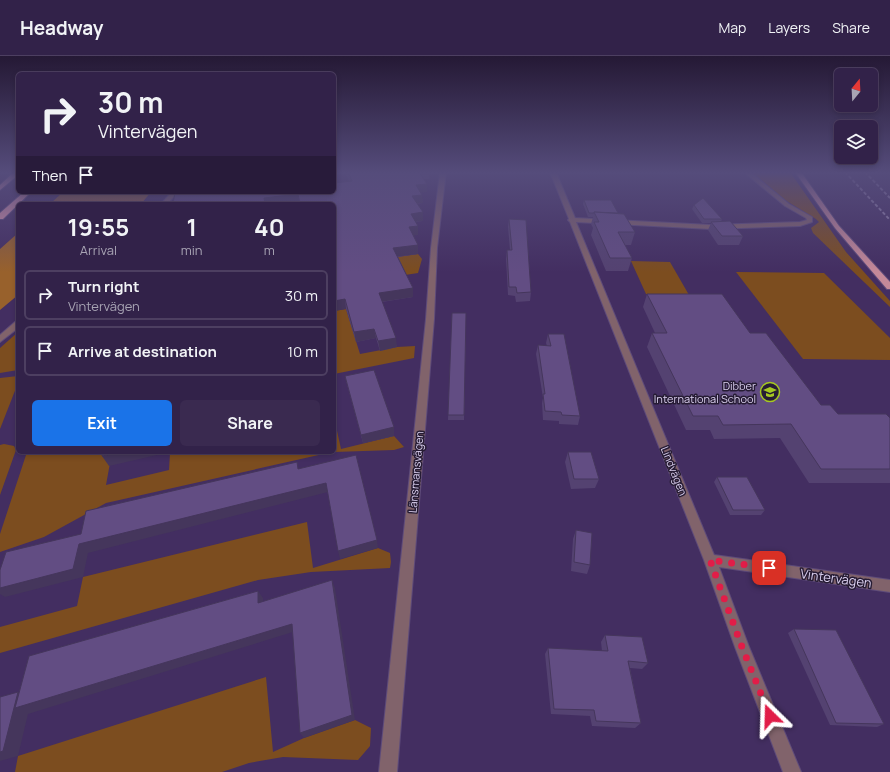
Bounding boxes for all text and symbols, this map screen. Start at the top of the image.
text: Headway [20,15,103,41]
text: Map [718,18,746,37]
text: Layers [768,18,810,37]
text: Share [832,18,870,37]
north arrow [834,68,878,112]
map controls [834,68,878,164]
text: 30 m [98,83,163,121]
icon: right [32,88,84,140]
text: Vintervägen [98,119,197,143]
button: layers [834,120,878,164]
icon: arrive [75,164,97,186]
text: Then [32,165,67,186]
text: 19:55 [68,210,129,243]
text: 1 [186,210,197,243]
text: 40 [254,210,284,243]
text: Arrival [80,241,117,259]
text: min [181,241,203,259]
text: m [264,241,275,259]
text: Turn right [68,276,139,297]
icon: right [34,284,56,306]
text: 30 m [285,285,318,306]
text: Vintervägen [68,297,140,315]
icon: arrive [34,340,56,362]
text: Arrive at destination [68,341,217,362]
text: 10 m [287,341,318,362]
place label: Dibber International School [654,378,756,406]
school or university icon: Dibber International School [759,381,781,403]
button: Exit [32,400,172,446]
button: Share [180,400,320,446]
street label: Länsmansvägen [404,430,427,514]
street label: Lindvägen [658,444,691,498]
pin [752,551,786,585]
icon: arrive [758,557,780,579]
street label: Vintervägen [799,564,873,592]
position arrow [749,695,791,737]

